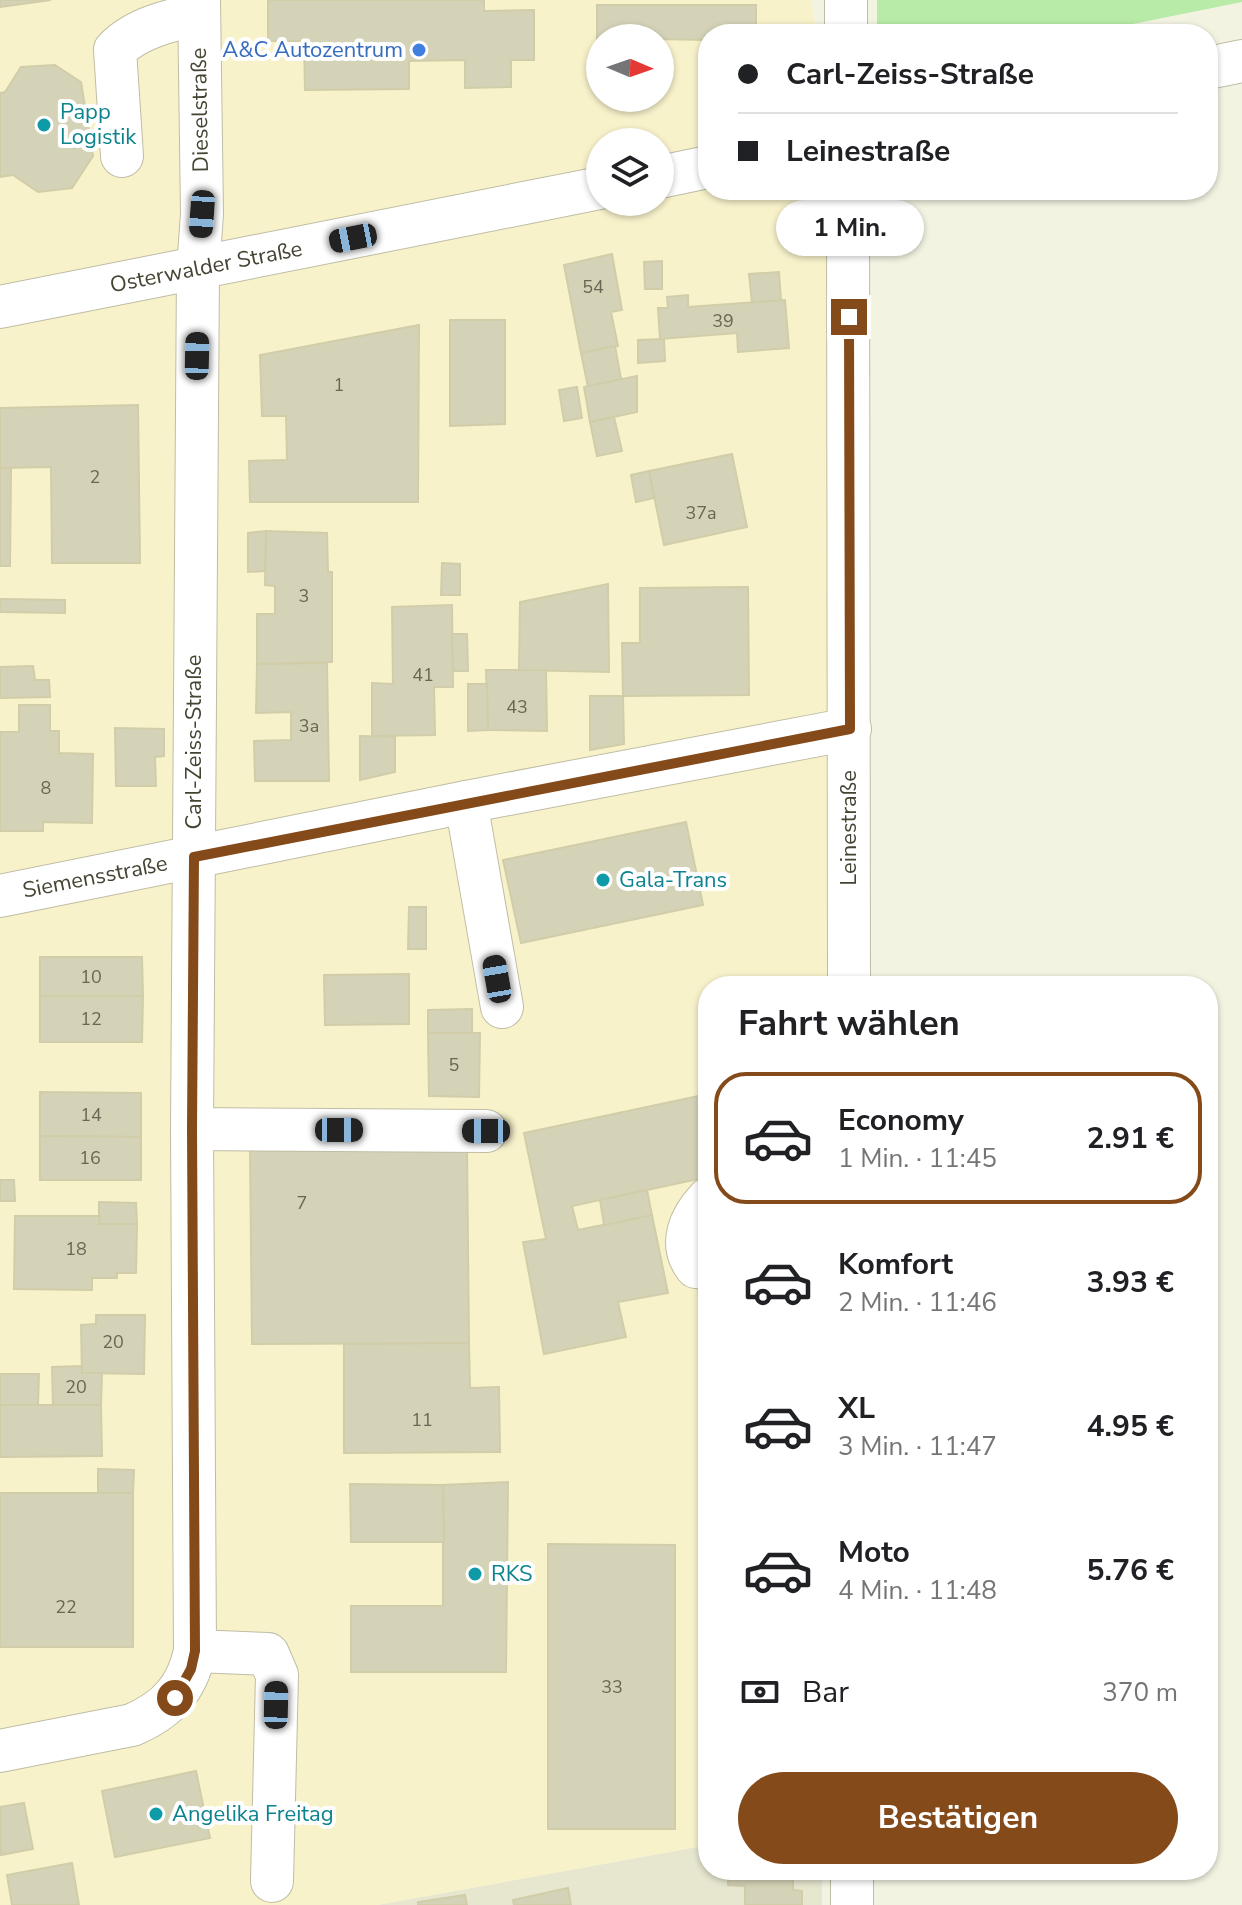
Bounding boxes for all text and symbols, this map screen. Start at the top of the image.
north arrow [586,24,674,112]
map controls [586,24,674,216]
place label: A&C Autozentrum [222,35,403,65]
marker: A&C Autozentrum [410,41,428,59]
street label: Dieselstraße [184,47,216,173]
text: Carl-Zeiss-Straße [786,54,1034,95]
place label: Papp Logistik [60,97,137,152]
marker: Papp Logistik [35,116,53,134]
button: layers [586,128,674,216]
text: Leinestraße [786,131,950,172]
car [188,189,216,239]
callout: 1 Min. [775,201,923,257]
text: 1 Min. [813,210,887,245]
car [327,222,379,254]
street label: Osterwalder Straße [107,234,305,300]
house number: 54 [582,275,604,299]
route end [831,299,867,335]
house number: 39 [712,309,734,333]
car [185,332,209,380]
house number: 1 [334,373,344,397]
house number: 2 [90,465,100,489]
house number: 37a [685,501,717,525]
house number: 3 [299,584,309,608]
street label: Carl-Zeiss-Straße [179,655,209,830]
house number: 41 [412,663,434,687]
house number: 43 [506,695,528,719]
house number: 3a [299,714,319,738]
street label: Leinestraße [834,770,864,886]
house number: 8 [41,776,51,800]
street label: Siemensstraße [20,848,170,906]
place label: Gala-Trans [619,865,727,895]
marker: Gala-Trans [594,871,612,889]
car [481,953,513,1005]
house number: 10 [80,965,102,989]
text: Fahrt wählen [738,999,960,1048]
house number: 12 [80,1007,102,1031]
house number: 5 [449,1053,459,1077]
text: Economy [838,1100,964,1141]
icon: car [742,1102,814,1174]
house number: 14 [80,1103,102,1127]
car [315,1118,363,1142]
text: 2.91 € [1086,1118,1174,1159]
car [462,1119,510,1143]
text: 1 Min. · 11:45 [838,1141,997,1176]
house number: 16 [79,1146,101,1170]
house number: 7 [297,1191,307,1215]
house number: 18 [65,1237,87,1261]
text: Komfort [838,1244,953,1285]
icon: car [742,1246,814,1318]
text: 3.93 € [1086,1262,1174,1303]
text: 2 Min. · 11:46 [838,1285,997,1320]
house number: 20 [102,1330,124,1354]
house number: 20 [65,1375,87,1399]
text: XL [838,1388,875,1429]
icon: car [742,1390,814,1462]
text: 4.95 € [1086,1406,1174,1447]
house number: 11 [411,1408,433,1432]
text: 3 Min. · 11:47 [838,1429,997,1464]
text: Moto [838,1532,910,1573]
icon: car [742,1534,814,1606]
text: 5.76 € [1086,1550,1174,1591]
place label: RKS [491,1559,532,1589]
marker: RKS [466,1565,484,1583]
text: 4 Min. · 11:48 [838,1573,997,1608]
house number: 22 [55,1595,77,1619]
icon: cash [738,1670,782,1714]
text: Bar [802,1672,849,1713]
house number: 33 [601,1675,623,1699]
text: 370 m [1102,1675,1178,1710]
route start [157,1680,193,1716]
car [264,1681,288,1729]
button: Bestätigen [738,1772,1178,1864]
place label: Angelika Freitag [172,1799,334,1829]
marker: Angelika Freitag [147,1805,165,1823]

